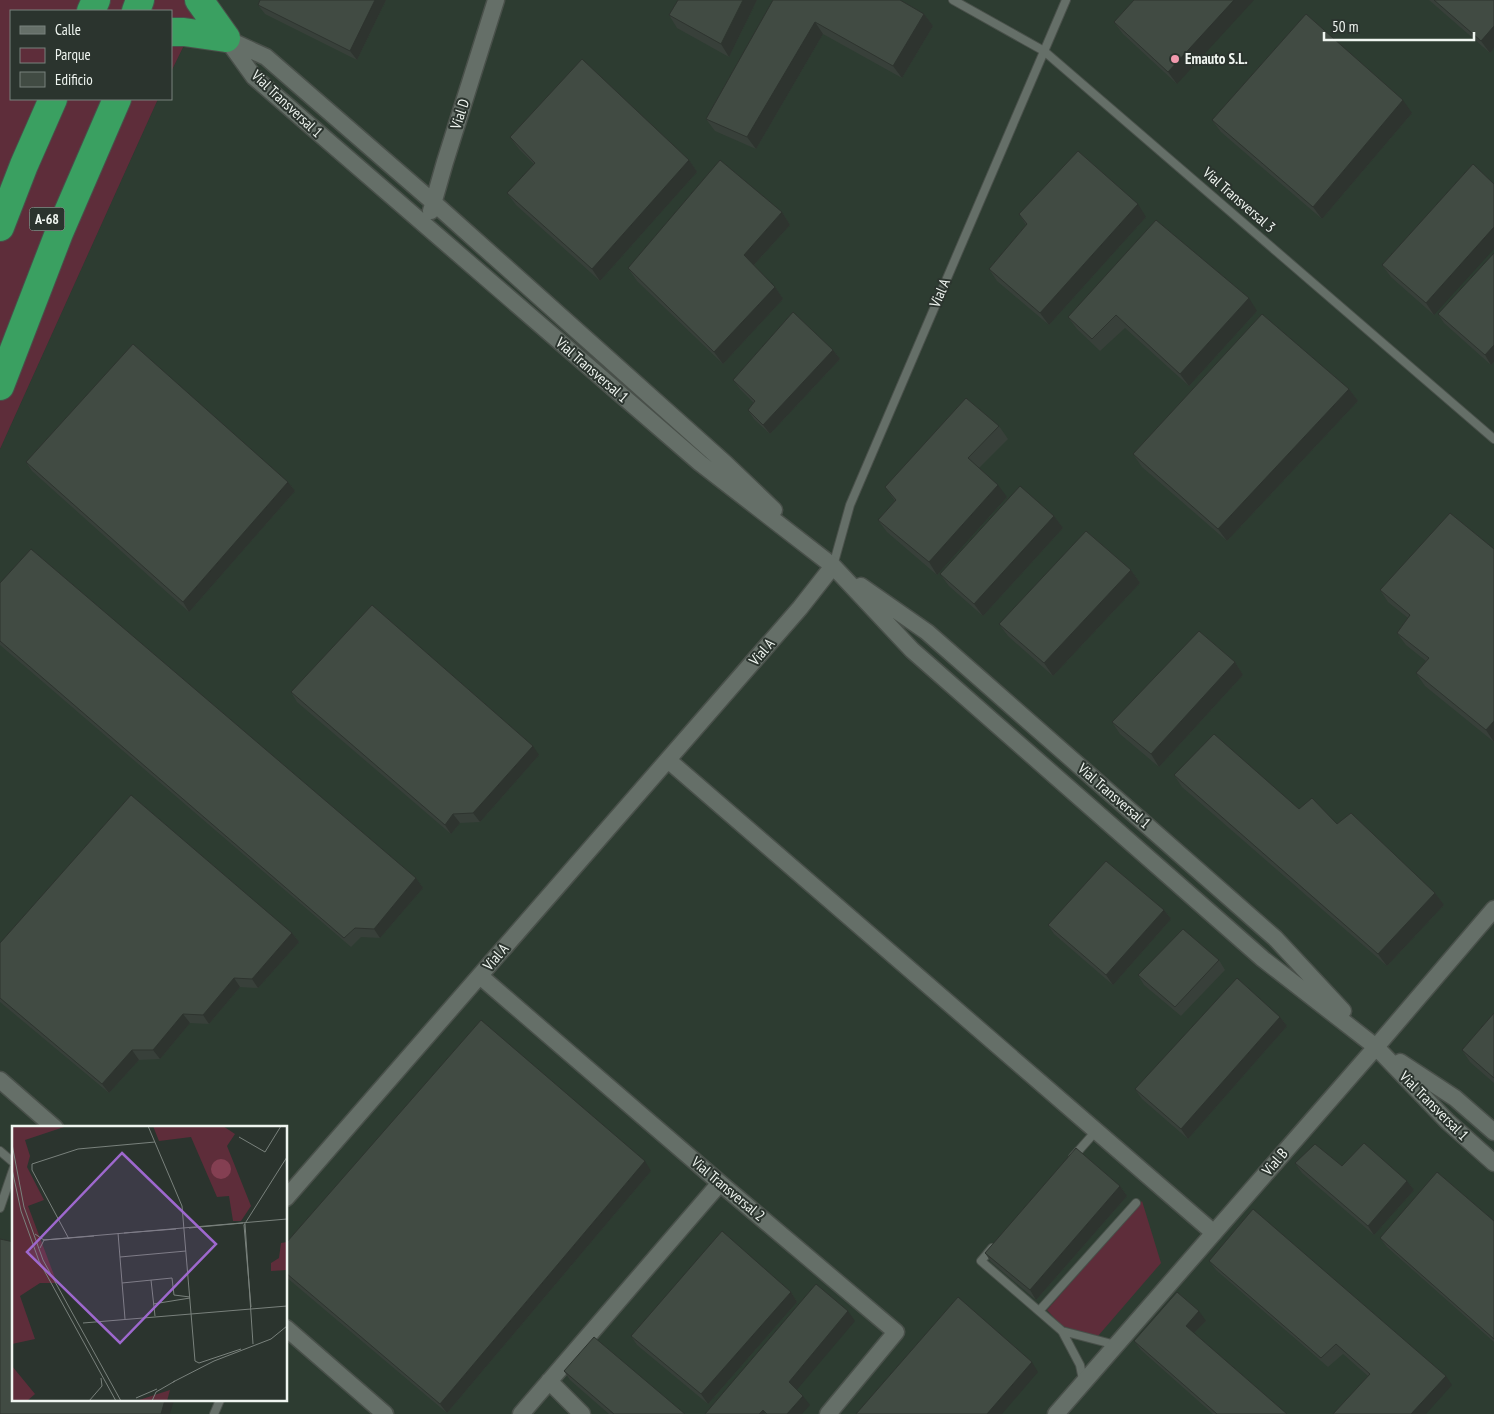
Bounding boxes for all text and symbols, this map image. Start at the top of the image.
legend [10,10,172,100]
scale bar [1324,10,1474,42]
text: 50 m [1332,17,1358,36]
text: Calle [55,20,81,39]
text: Parque [55,45,91,64]
place label: Emauto S.L. [1185,49,1248,68]
marker: Emauto S.L. [1169,53,1181,65]
street label: Vial Transversal 1 [247,65,327,141]
text: Edificio [55,70,93,89]
street label: Vial D [445,96,473,132]
street label: Vial Transversal 3 [1198,162,1280,236]
road number: A-68 [30,208,64,230]
street label: Vial A [925,275,954,311]
street label: Vial Transversal 1 [551,332,633,406]
street label: Vial A [744,634,779,670]
street label: Vial Transversal 1 [1073,758,1155,832]
street label: Vial A [478,939,513,975]
street label: Vial Transversal 1 [1395,1066,1473,1144]
inset map [12,1126,288,1402]
street label: Vial B [1257,1144,1292,1180]
street label: Vial Transversal 2 [687,1152,769,1225]

